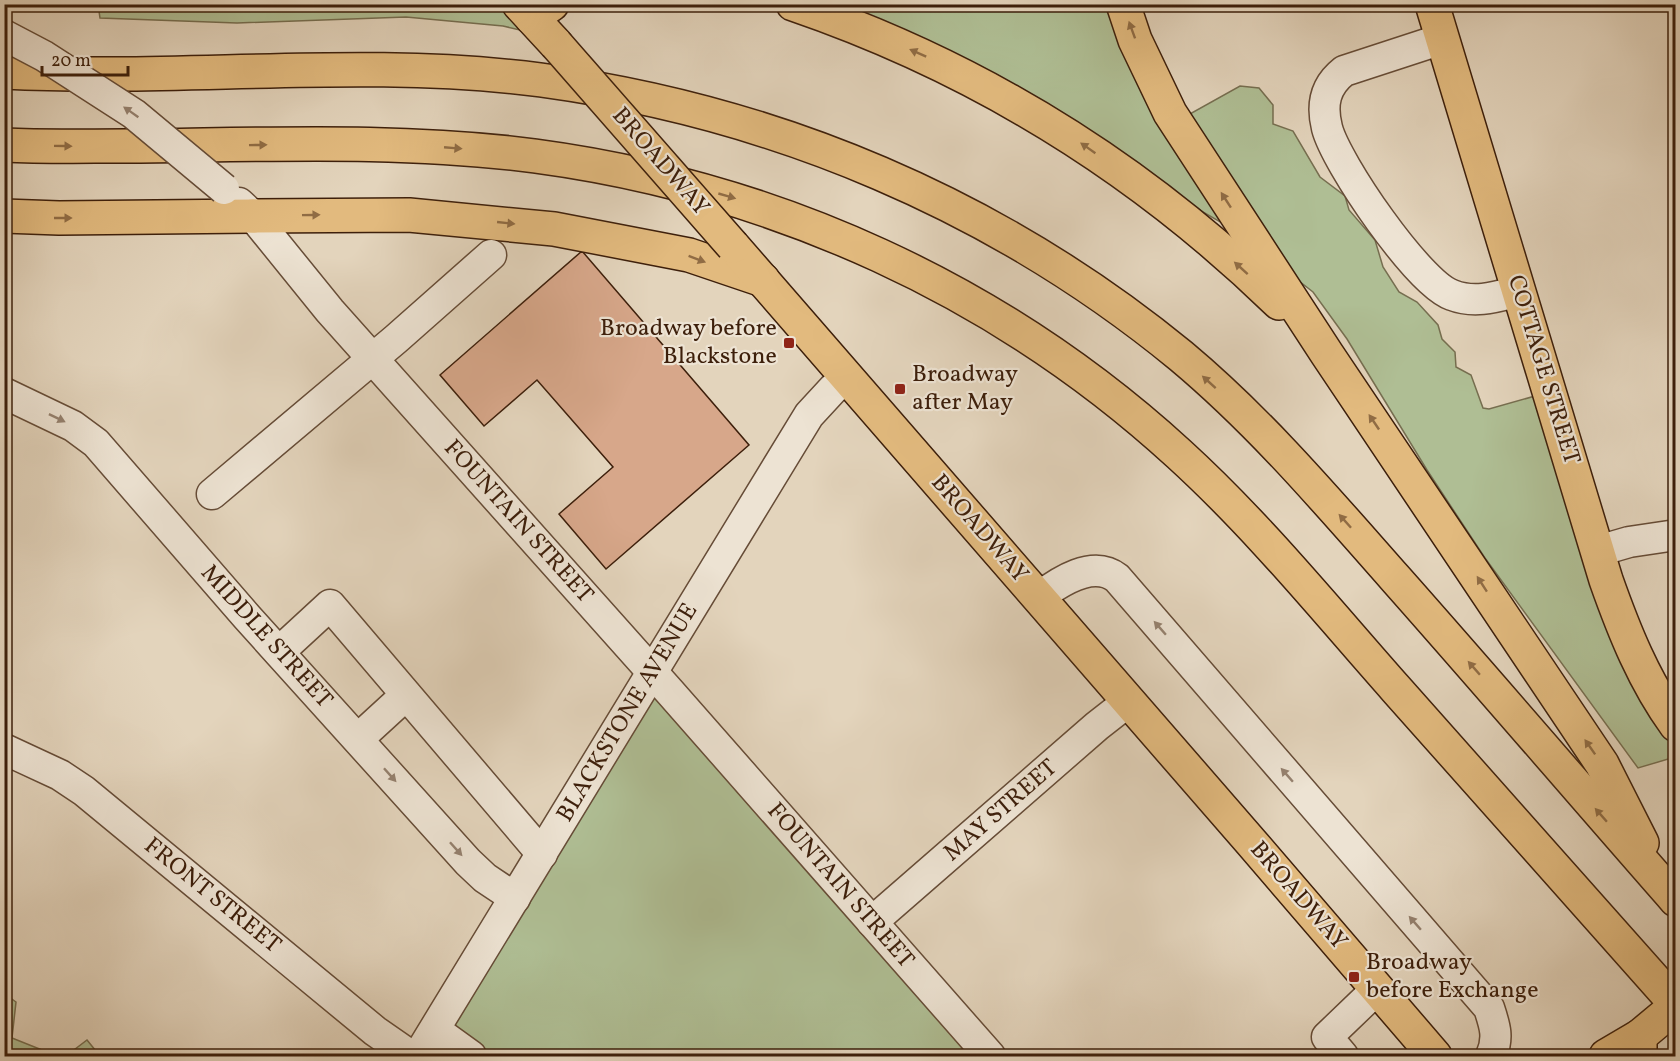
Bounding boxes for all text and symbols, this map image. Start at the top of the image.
one-way arrow [1126,21,1136,39]
scale bar [42,39,128,77]
one-way arrow [908,48,926,58]
text: 20 m [51,49,91,74]
street label: BROADWAY [603,100,717,224]
one-way arrow [123,106,139,118]
one-way arrow [248,141,267,150]
one-way arrow [53,142,72,151]
one-way arrow [1080,142,1096,154]
one-way arrow [443,143,462,152]
one-way arrow [718,192,736,201]
one-way arrow [1221,192,1232,208]
one-way arrow [302,211,321,220]
one-way arrow [53,213,72,223]
one-way arrow [496,218,515,228]
one-way arrow [688,255,706,264]
one-way arrow [1234,261,1249,275]
street label: COTTAGE STREET [1498,271,1588,469]
place label: Broadway before Blackstone [600,312,777,374]
marker: Broadway before Blackstone [782,336,796,350]
place label: Broadway after May [912,358,1018,420]
one-way arrow [1202,376,1217,389]
marker: Broadway after May [893,382,907,396]
one-way arrow [49,414,66,423]
one-way arrow [1368,415,1380,431]
street label: FOUNTAIN STREET [435,433,601,611]
street label: BROADWAY [922,467,1036,591]
one-way arrow [1338,514,1352,529]
street label: MIDDLE STREET [192,558,340,716]
one-way arrow [1477,576,1488,593]
street label: BLACKSTONE AVENUE [549,597,707,829]
one-way arrow [1154,621,1167,636]
one-way arrow [1467,660,1480,676]
one-way arrow [1585,739,1596,755]
street label: MAY STREET [937,752,1065,870]
one-way arrow [383,767,397,782]
one-way arrow [1281,767,1294,783]
street label: FOUNTAIN STREET [758,796,922,976]
one-way arrow [1595,807,1608,823]
street label: FRONT STREET [136,830,288,962]
street label: BROADWAY [1241,834,1355,958]
one-way arrow [449,841,463,856]
one-way arrow [1409,916,1422,931]
place label: Broadway before Exchange [1366,946,1539,1008]
marker: Broadway before Exchange [1347,970,1361,984]

